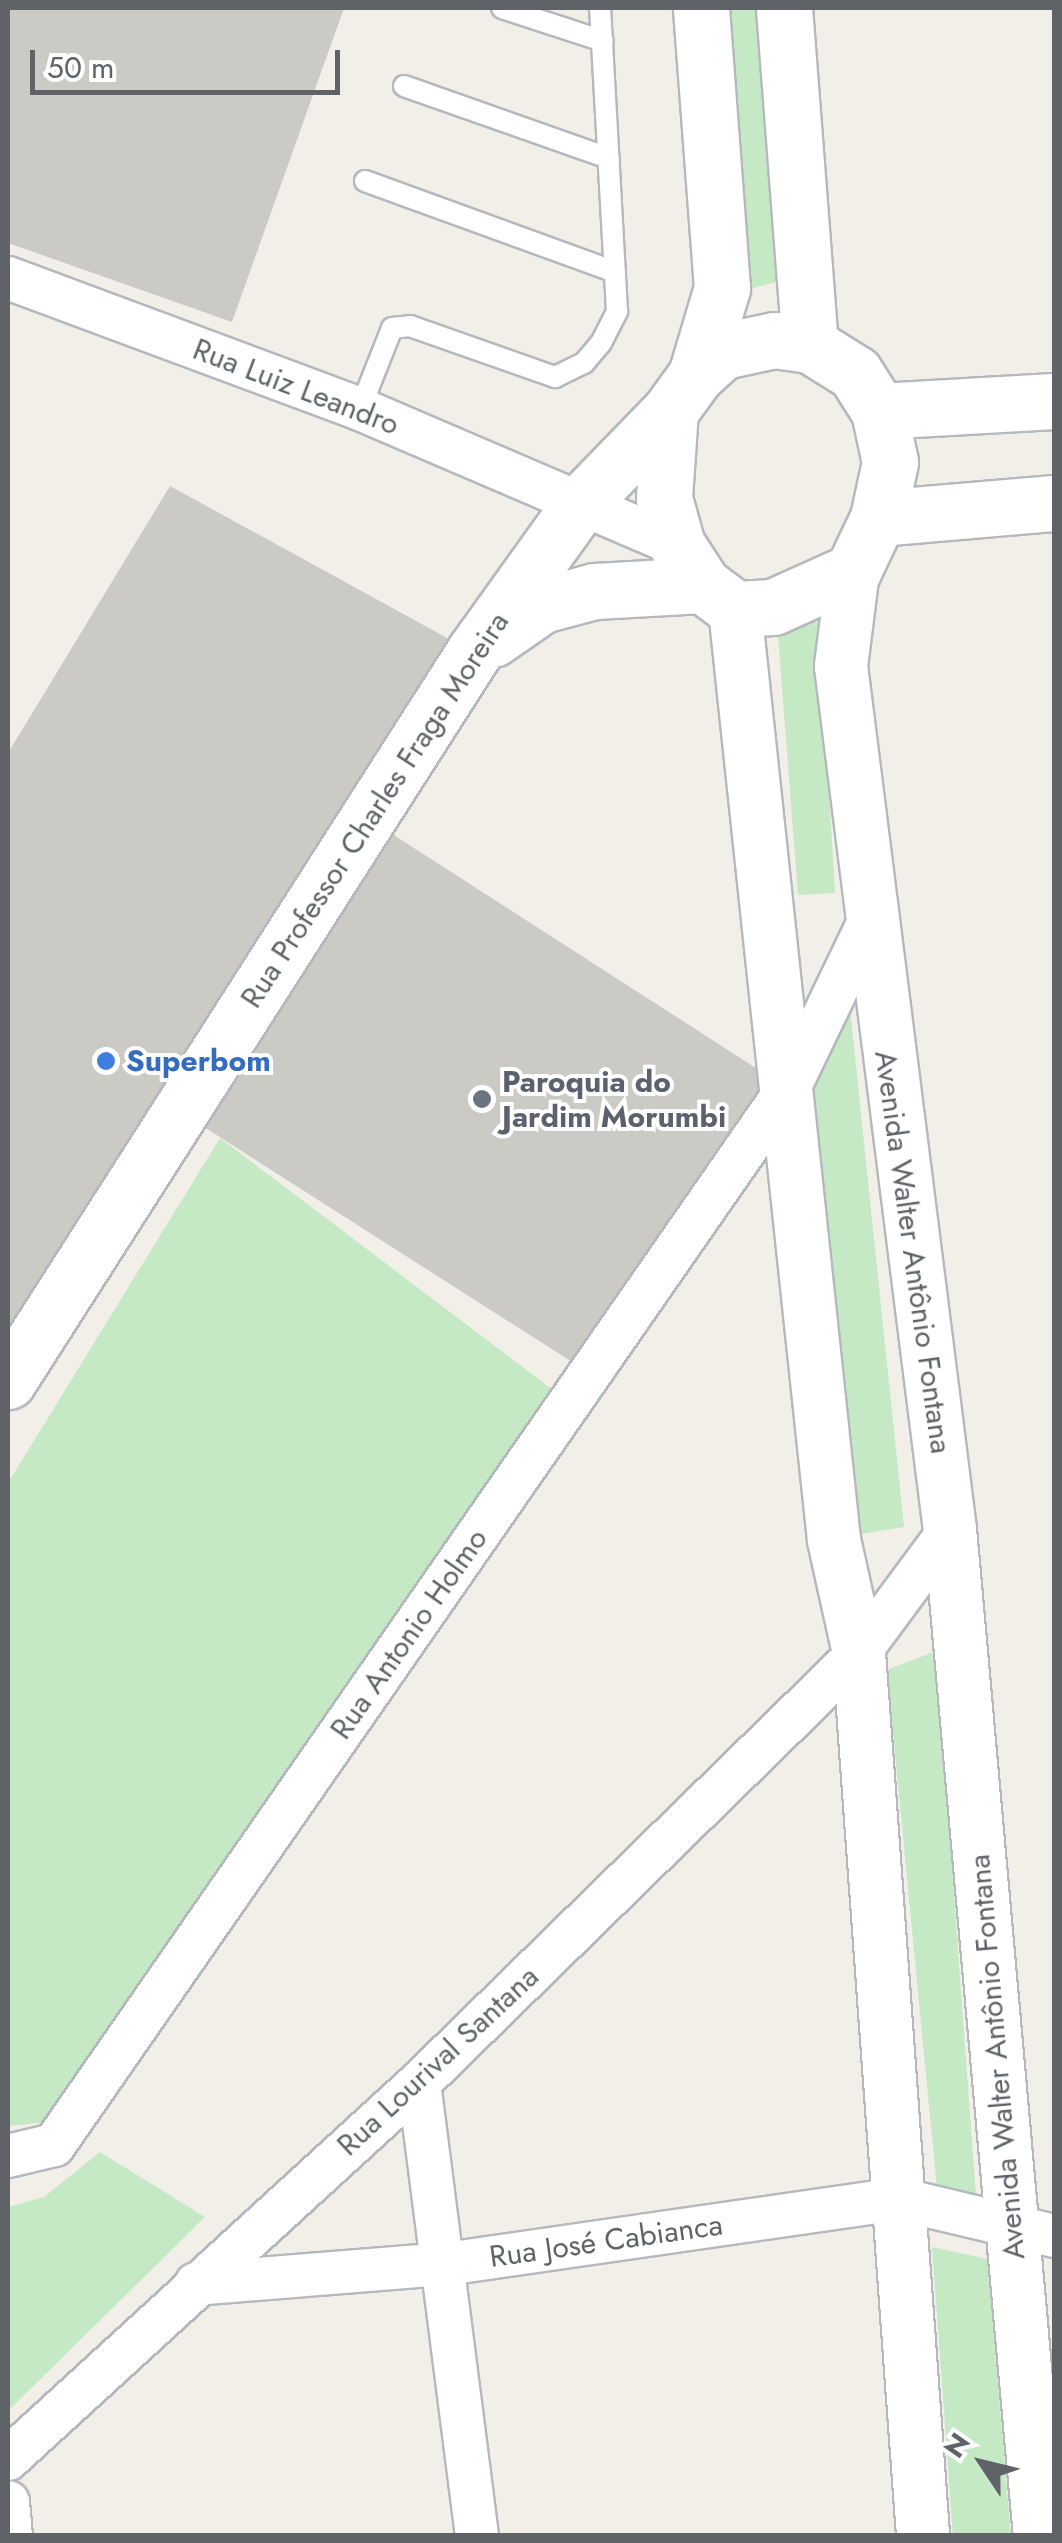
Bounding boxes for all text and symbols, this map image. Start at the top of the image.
scale bar [35,30,345,92]
text: 50 m [47,46,114,89]
street label: Rua Luiz Leandro [188,331,404,443]
street label: Rua Professor Charles Fraga Moreira [233,605,517,1015]
place label: Superbom [126,1043,271,1079]
street label: Avenida Walter Antônio Fontana [867,1048,959,1456]
marker: Superbom [95,1050,117,1072]
place label: Paroquia do Jardim Morumbi [502,1064,726,1134]
marker: Paroquia do Jardim Morumbi [471,1088,493,1110]
street label: Rua Antonio Holmo [323,1522,495,1746]
street label: Avenida Walter Antônio Fontana [961,1853,1033,2261]
street label: Rua Lourival Santana [330,1959,546,2163]
street label: Rua José Cabianca [487,2207,725,2275]
north arrow [932,2413,1032,2513]
text: N [934,2425,980,2466]

